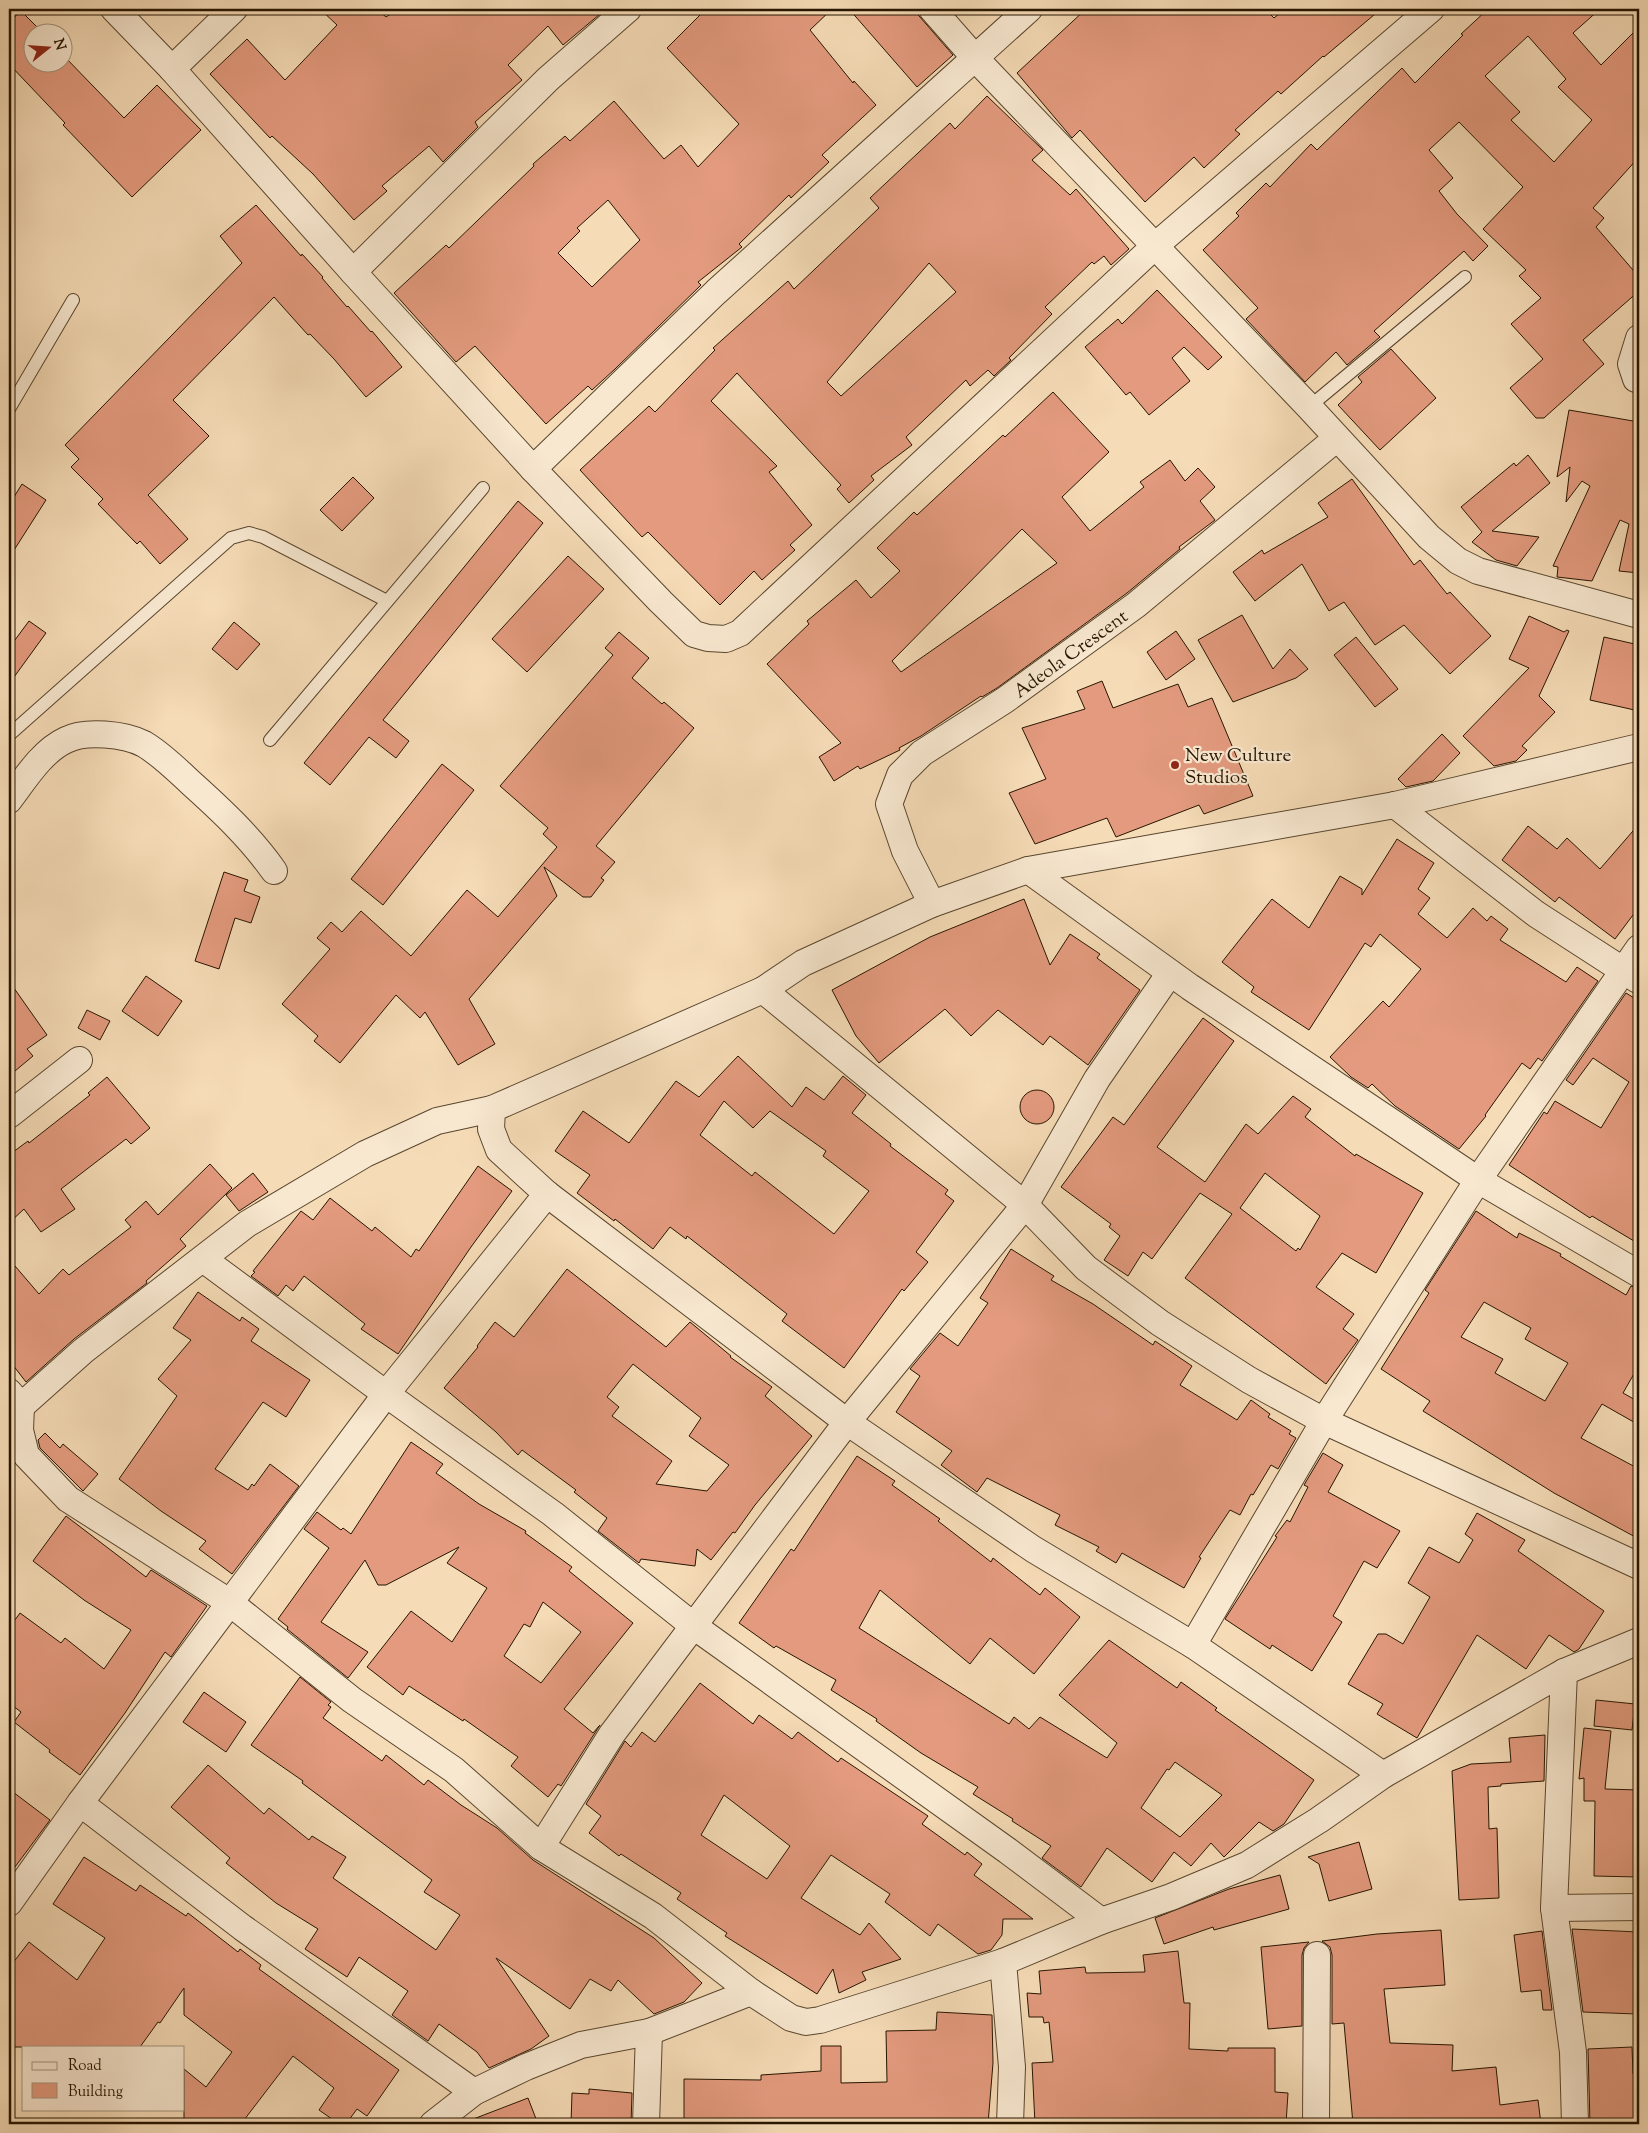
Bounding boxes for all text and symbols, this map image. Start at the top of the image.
north arrow [22,22,72,72]
text: N [47,37,70,53]
street label: Adeola Crescent [1009,604,1135,706]
place label: New Culture Studios [1185,743,1291,792]
marker: New Culture Studios [1169,759,1181,771]
legend [22,2046,185,2110]
text: Road [68,2056,102,2077]
text: Building [68,2082,123,2103]

